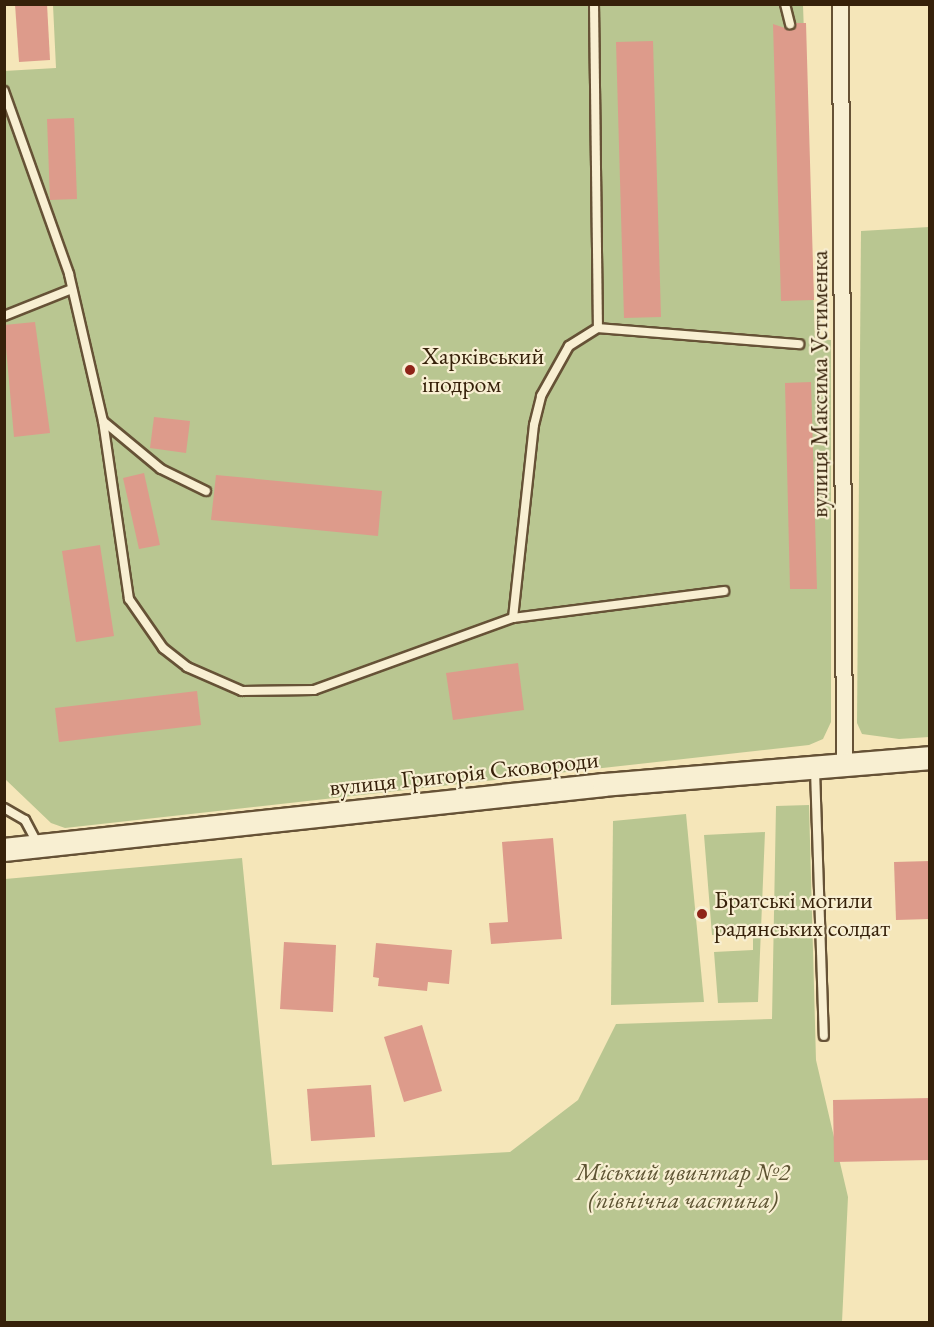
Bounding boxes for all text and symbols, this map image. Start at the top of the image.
street label: вулиця Максима Устименка [805,250,833,518]
place label: Харківський іподром [422,342,544,398]
marker: Харківський іподром [403,363,417,377]
street label: вулиця Григорія Сковороди [328,745,600,801]
place label: Братські могили радянських солдат [714,886,890,942]
marker: Братські могили радянських солдат [695,907,709,921]
park label: Міський цвинтар №2 (північна частина) [576,1158,790,1214]

